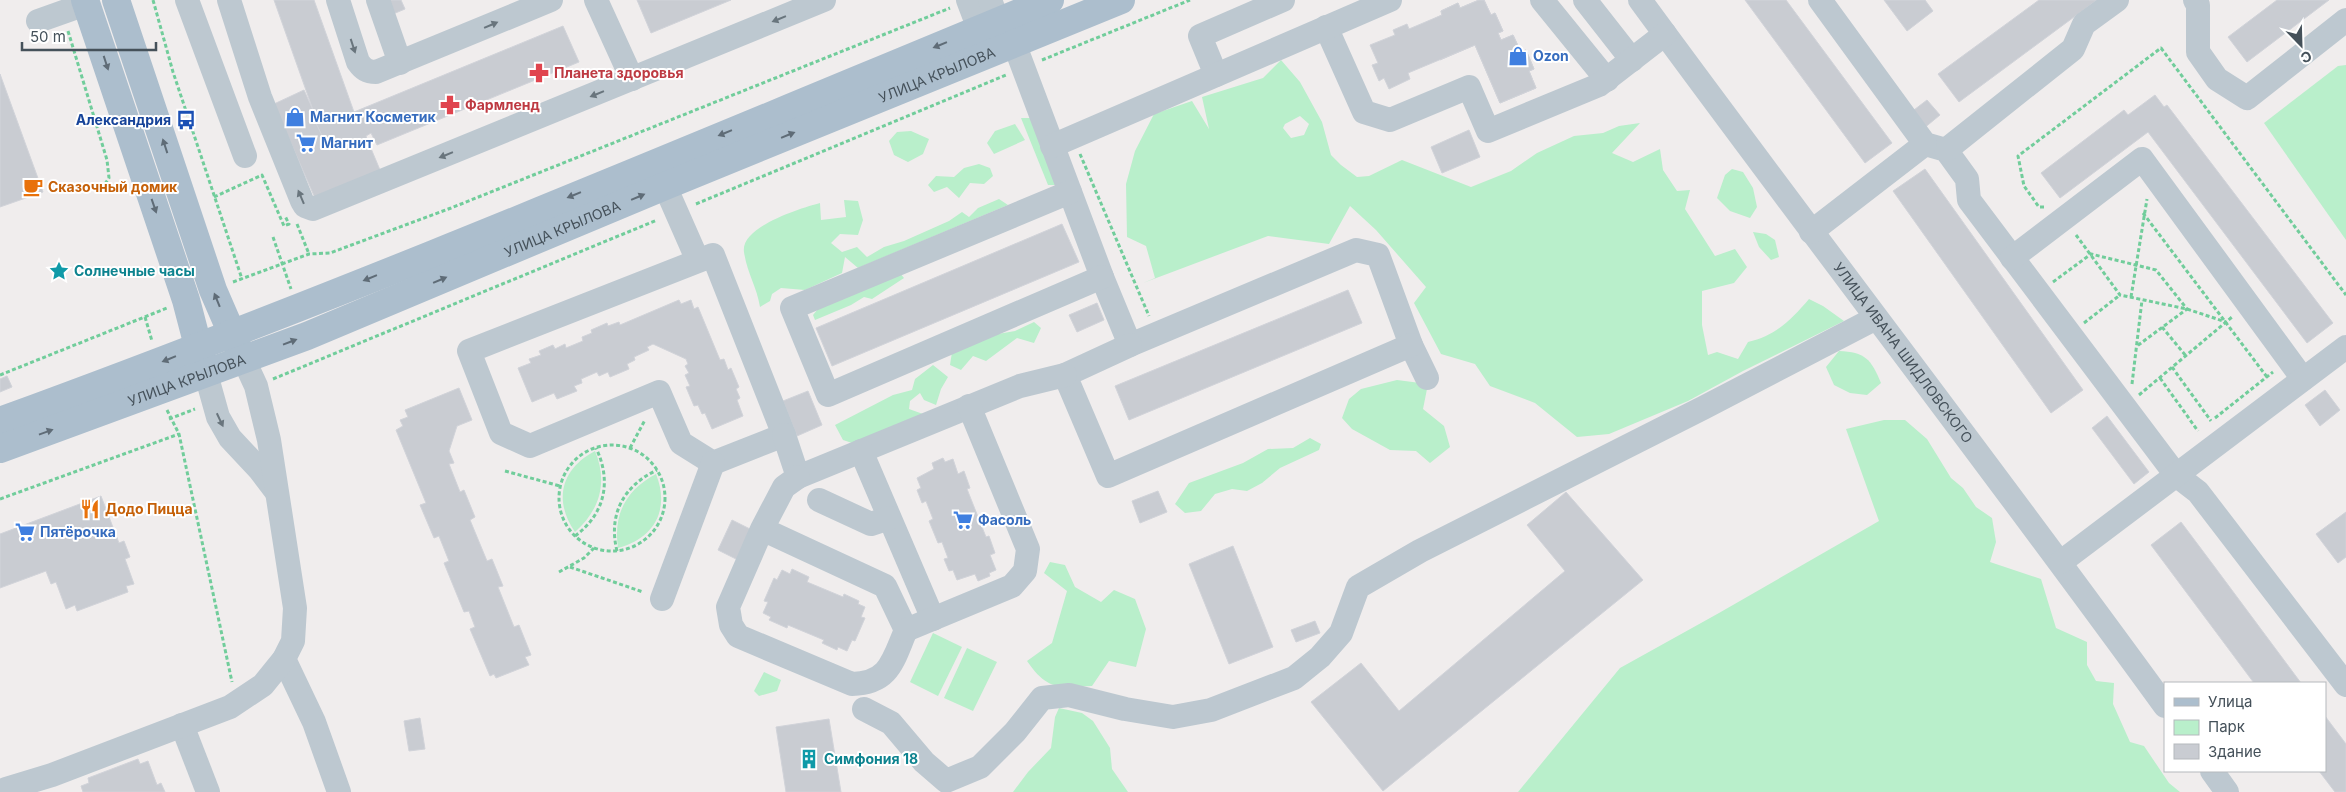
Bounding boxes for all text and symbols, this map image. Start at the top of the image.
one-way arrow [772,15,786,23]
scale bar [22,20,156,52]
north arrow [2276,20,2326,70]
one-way arrow [484,21,499,29]
text: 50 m [30,27,66,46]
one-way arrow [350,39,357,54]
one-way arrow [932,41,947,49]
street label: УЛИЦА КРЫЛОВА [876,43,998,106]
shop icon: Ozon [1507,45,1529,67]
place label: Ozon [1533,47,1569,64]
text: С [2298,48,2314,67]
one-way arrow [102,56,110,71]
pharmacy icon: Планета здоровья [528,62,550,84]
place label: Планета здоровья [554,64,684,81]
one-way arrow [589,90,604,98]
pharmacy icon: Фармленд [439,94,461,116]
place label: Фармленд [465,96,540,113]
shop icon: Магнит Косметик [284,106,306,128]
place label: Магнит Косметик [310,108,437,125]
bus stop icon: Александрия [175,109,197,131]
place label: Александрия [76,111,171,128]
one-way arrow [718,130,732,138]
one-way arrow [781,131,795,139]
supermarket icon: Магнит [295,132,317,154]
place label: Магнит [321,134,373,151]
one-way arrow [161,138,168,153]
one-way arrow [439,152,453,160]
cafe icon: Сказочный домик [22,176,44,198]
place label: Сказочный домик [48,178,178,195]
one-way arrow [297,189,305,204]
one-way arrow [567,192,581,200]
one-way arrow [631,193,645,201]
street label: УЛИЦА КРЫЛОВА [502,197,623,260]
one-way arrow [150,199,158,214]
street label: УЛИЦА ИВАНА ШИДЛОВСКОГО [1830,259,1977,446]
place icon: Солнечные часы [48,260,70,282]
place label: Солнечные часы [74,262,195,279]
one-way arrow [362,274,377,282]
one-way arrow [433,276,448,284]
one-way arrow [213,292,221,307]
one-way arrow [282,338,297,346]
street label: УЛИЦА КРЫЛОВА [125,350,248,409]
one-way arrow [161,355,176,363]
one-way arrow [217,413,225,427]
one-way arrow [39,428,54,436]
restaurant icon: Додо Пицца [79,498,101,520]
place label: Додо Пицца [105,500,193,517]
supermarket icon: Фасоль [952,509,974,531]
place label: Фасоль [978,511,1031,528]
supermarket icon: Пятёрочка [14,521,36,543]
place label: Пятёрочка [40,523,116,540]
legend [2164,682,2326,772]
text: Улица [2208,692,2252,711]
text: Парк [2208,717,2245,736]
text: Здание [2208,742,2262,761]
building icon: Симфония 18 [798,748,820,770]
place label: Симфония 18 [824,750,918,767]

